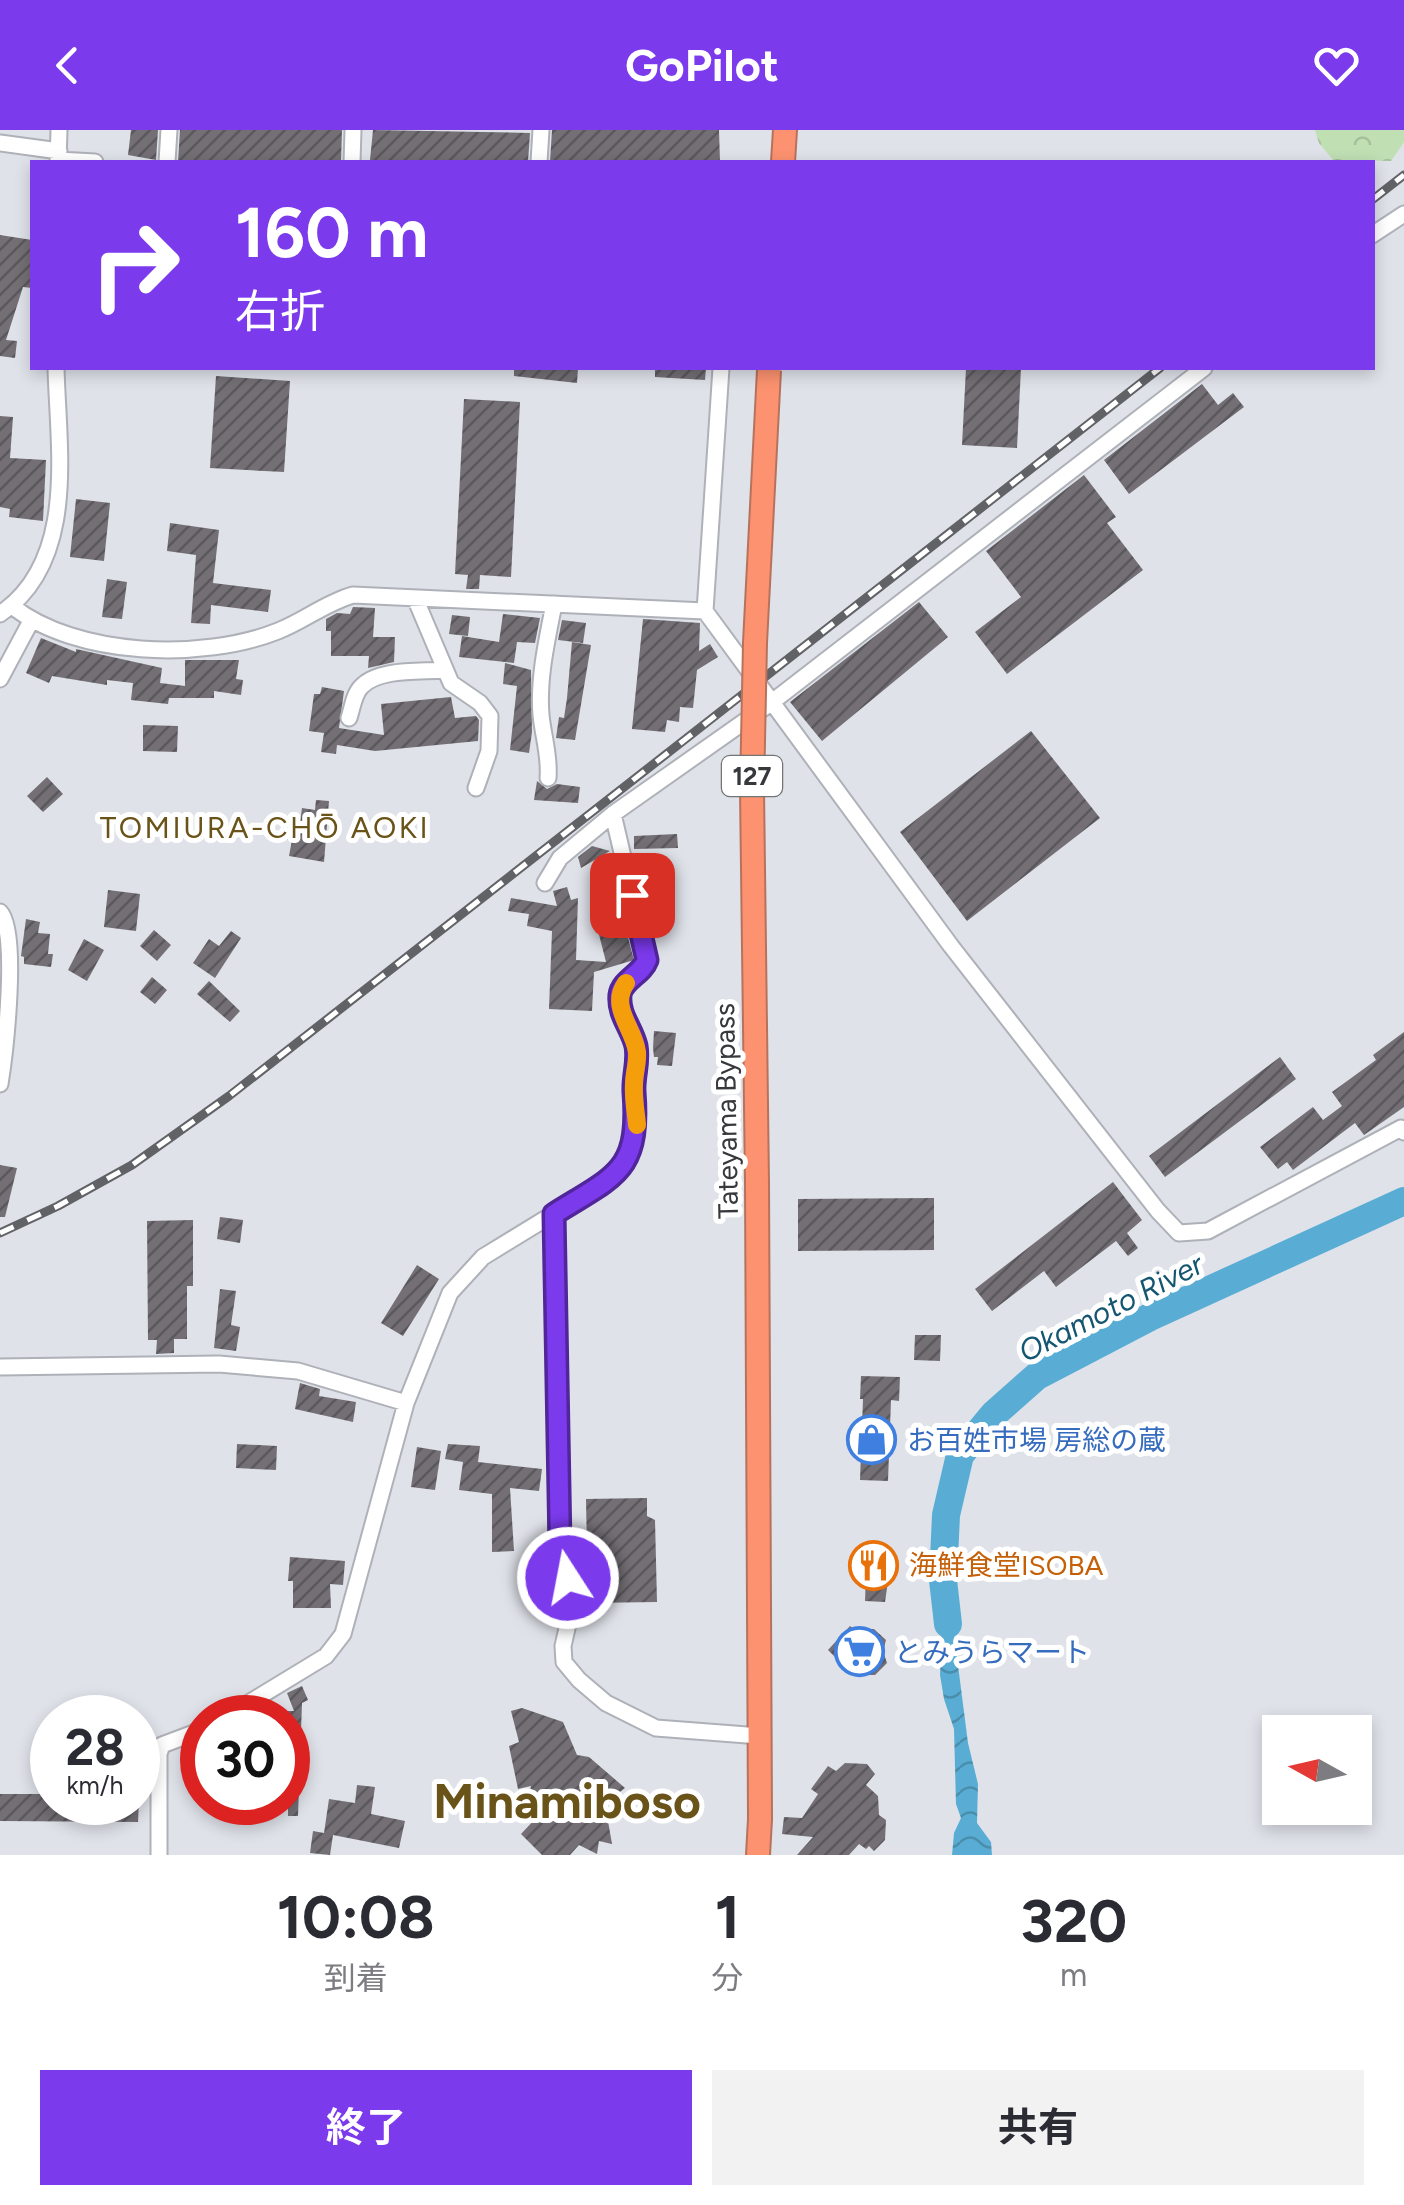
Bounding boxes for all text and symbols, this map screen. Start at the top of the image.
icon: back [40,38,95,93]
text: GoPilot [625,38,779,92]
icon: heart [1309,38,1364,93]
text: 160 m [235,190,428,275]
icon: right [70,200,200,330]
text: 右折 [235,284,325,338]
road number: 127 [722,756,782,796]
district label: TOMIURA-CHŌ AOKI [100,809,430,846]
pin [590,853,675,938]
icon: arrive [605,868,660,923]
street label: Tateyama Bypass [707,1003,745,1219]
water label: Okamoto River [1012,1244,1211,1370]
shop icon: お百姓市場 房総の蔵 [846,1414,898,1466]
place label: お百姓市場 房総の蔵 [907,1423,1166,1457]
position arrow [516,1526,620,1630]
restaurant icon: 海鮮食堂ISOBA [848,1539,900,1591]
place label: 海鮮食堂ISOBA [909,1548,1104,1582]
supermarket icon: とみうらマート [833,1626,885,1678]
place label: とみうらマート [894,1635,1090,1669]
speed limit sign: 30 [180,1695,310,1825]
north arrow [1262,1715,1372,1825]
map controls [1262,1715,1372,1825]
text: 28 [65,1717,125,1778]
text: km/h [66,1770,124,1800]
district label: Minamiboso [433,1772,701,1830]
text: 10:08 [277,1881,435,1953]
text: 1 [715,1881,740,1953]
text: 320 [1020,1885,1127,1957]
text: m [1060,1956,1087,1994]
text: 到着 [324,1959,388,1997]
text: 分 [711,1959,743,1997]
button: 終了 [40,2070,692,2185]
button: 共有 [712,2070,1364,2185]

